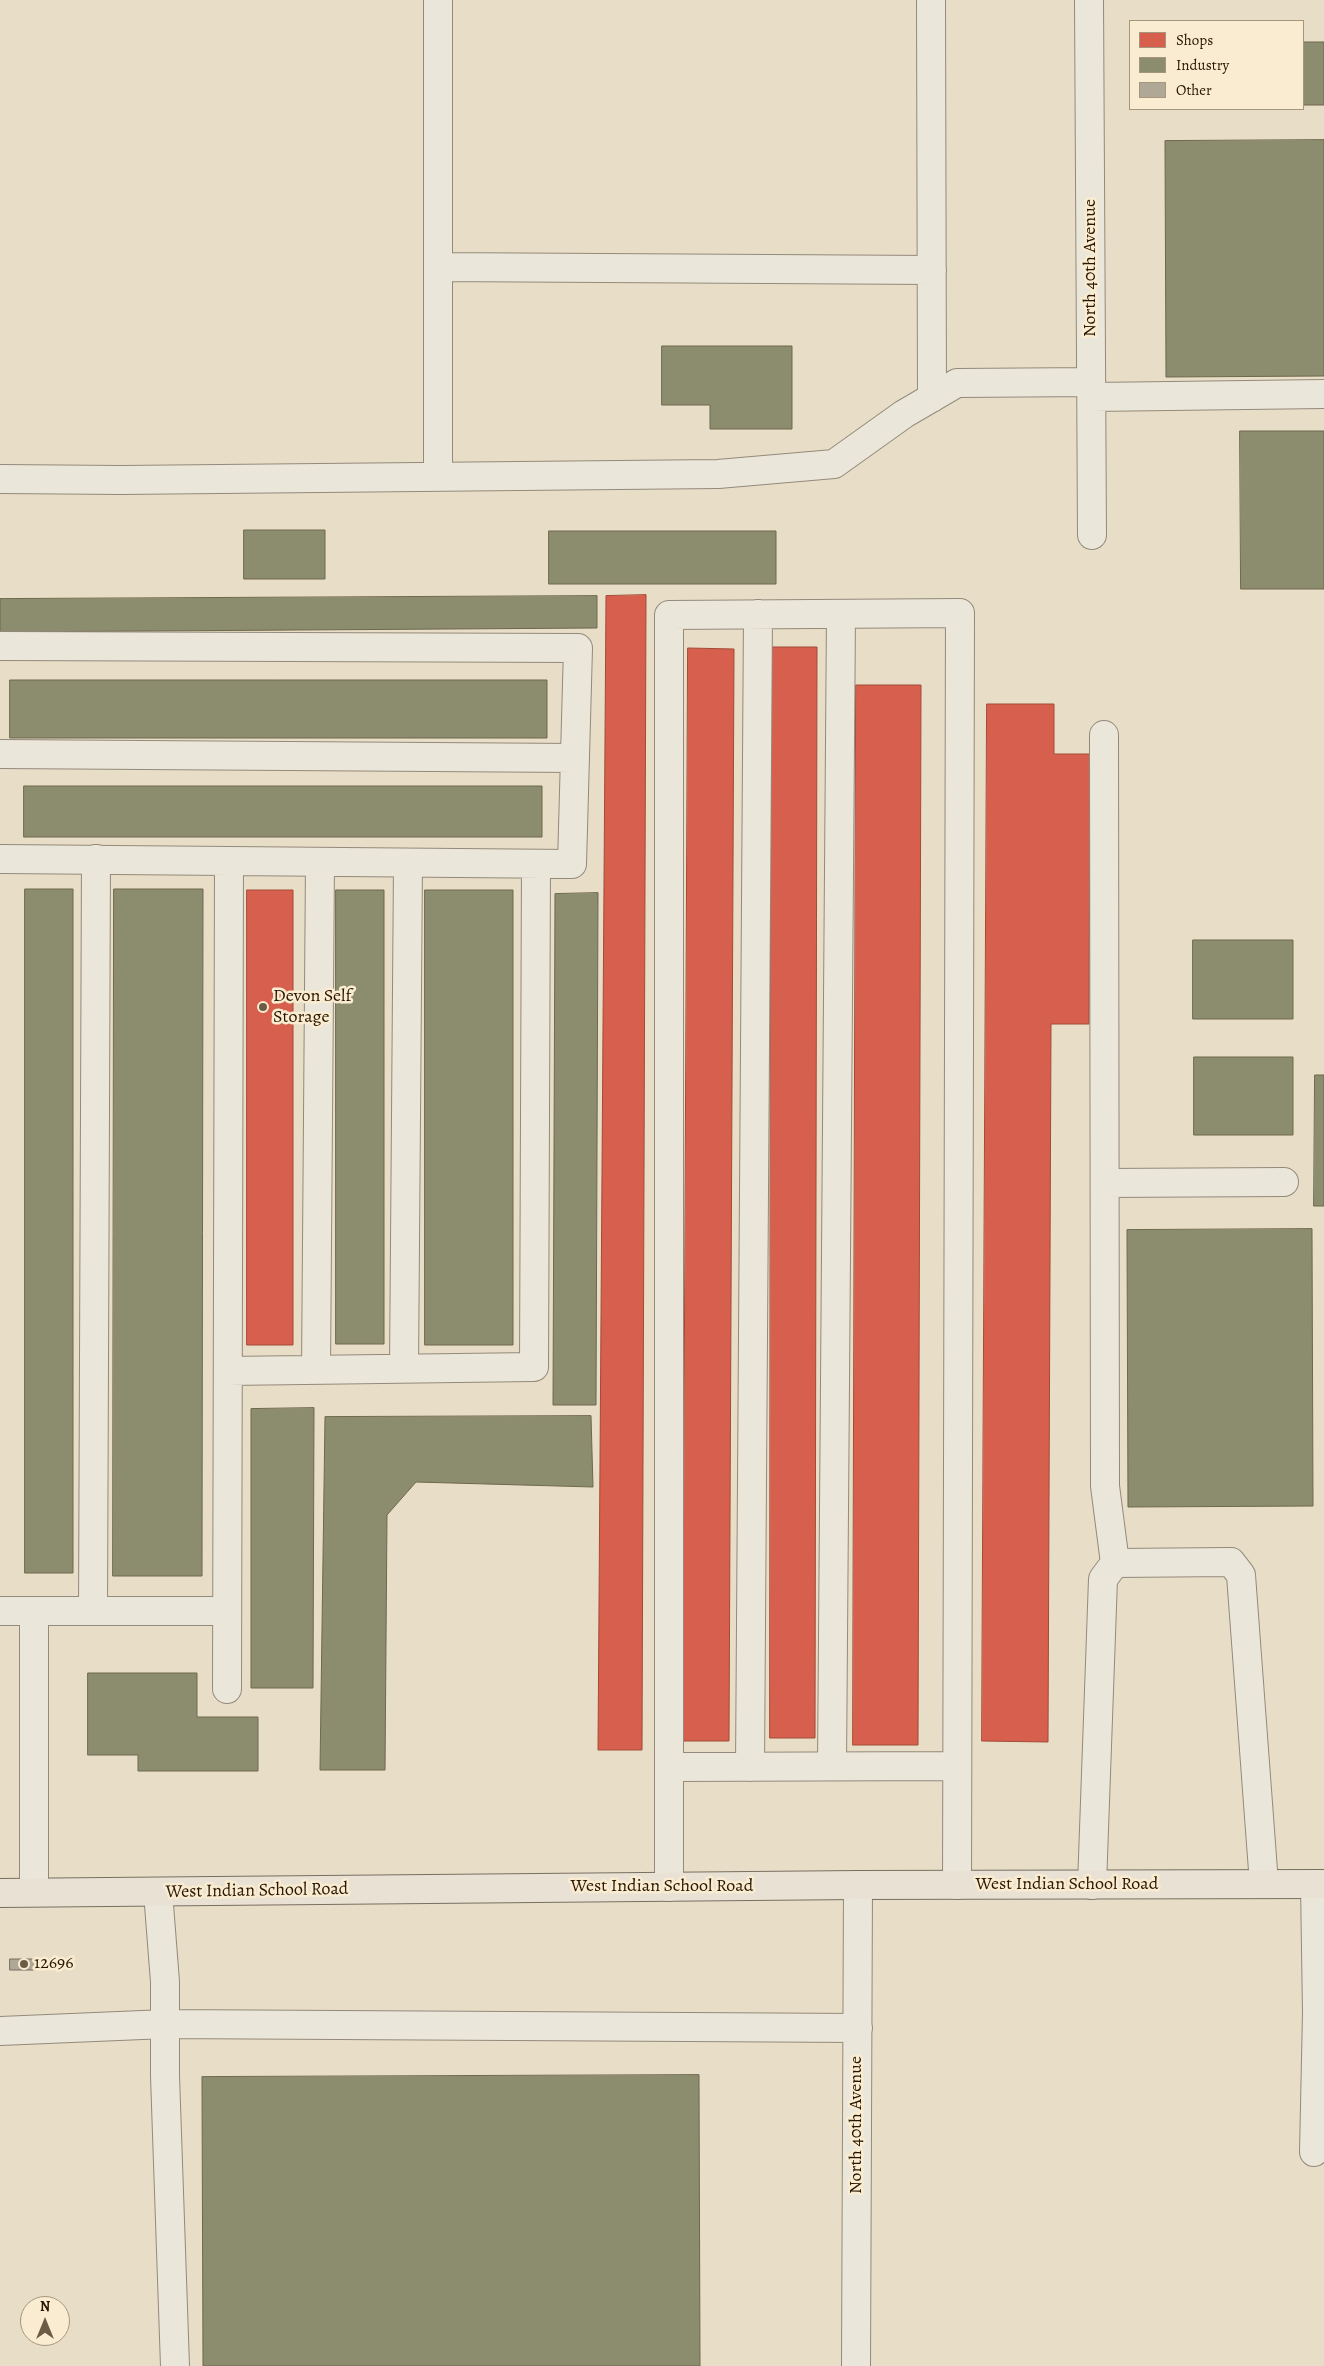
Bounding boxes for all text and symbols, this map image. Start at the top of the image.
legend [1129,20,1304,110]
text: Shops [1176,30,1213,50]
text: Industry [1176,55,1229,75]
text: Other [1176,80,1212,100]
street label: North 40th Avenue [1080,199,1102,337]
place label: Devon Self Storage [273,986,351,1028]
marker: Devon Self Storage [257,1001,269,1013]
street label: West Indian School Road [976,1874,1158,1896]
street label: West Indian School Road [571,1876,753,1898]
street label: West Indian School Road [165,1879,349,1903]
place label: 12696 [34,1953,74,1975]
marker: 12696 [18,1958,30,1970]
street label: North 40th Avenue [846,2056,868,2194]
north arrow [20,2296,70,2346]
text: N [40,2297,50,2316]

